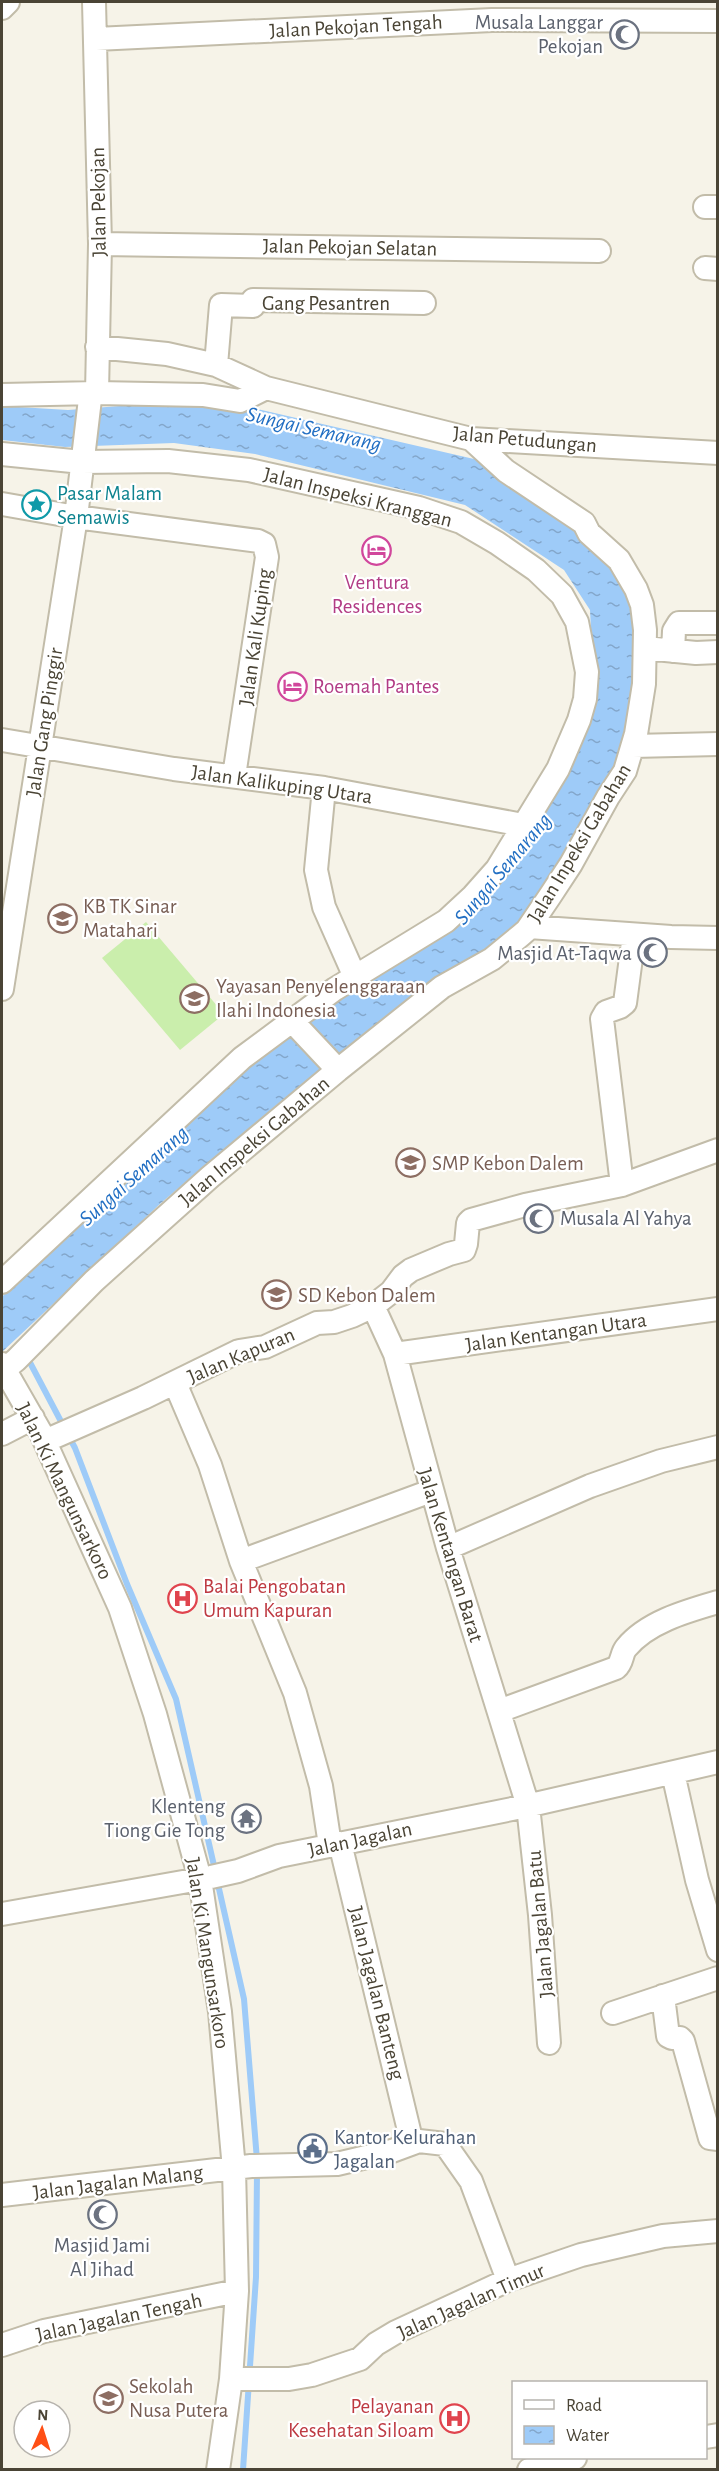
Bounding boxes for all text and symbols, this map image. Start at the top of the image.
street label: Jalan Pekojan Tengah [269,11,443,42]
place label: Musala Langgar Pekojan [475,12,603,57]
mosque icon: Musala Langgar Pekojan [608,18,640,50]
street label: Jalan Pekojan [87,147,110,257]
street label: Jalan Pekojan Selatan [263,235,437,260]
street label: Gang Pesantren [262,293,390,314]
water label: Sungai Semarang [244,403,383,455]
street label: Jalan Petudungan [452,423,598,456]
street label: Jalan Inspeksi Kranggan [261,464,454,531]
place label: Pasar Malam Semawis [57,483,162,528]
place icon: Pasar Malam Semawis [20,489,52,521]
hotel icon: Ventura Residences [361,535,393,567]
street label: Jalan Kali Kuping [235,566,276,707]
place label: Ventura Residences [332,572,422,617]
street label: Jalan Gang Pinggir [22,646,67,798]
hotel icon: Roemah Pantes [276,670,308,702]
place label: Roemah Pantes [313,676,439,697]
street label: Jalan Inpeksi Gabahan [524,760,635,926]
street label: Jalan Kalikuping Utara [190,761,374,808]
water label: Sungai Semarang [450,809,556,929]
place label: KB TK Sinar Matahari [83,896,177,941]
school or university icon: KB TK Sinar Matahari [46,902,78,934]
mosque icon: Masjid At-Taqwa [637,937,669,969]
place label: Masjid At-Taqwa [497,943,632,964]
place label: Yayasan Penyelenggaraan Ilahi Indonesia [216,976,426,1021]
school or university icon: Yayasan Penyelenggaraan Ilahi Indonesia [179,982,211,1014]
street label: Jalan Inspeksi Gabahan [175,1073,333,1210]
water label: Sungai Semarang [75,1121,192,1230]
school or university icon: SMP Kebon Dalem [395,1147,427,1179]
place label: SMP Kebon Dalem [432,1153,584,1174]
mosque icon: Musala Al Yahya [523,1202,555,1234]
place label: Musala Al Yahya [560,1208,692,1229]
school or university icon: SD Kebon Dalem [261,1279,293,1311]
place label: SD Kebon Dalem [298,1285,436,1306]
street label: Jalan Kentangan Utara [464,1309,648,1356]
street label: Jalan Kapuran [185,1324,298,1387]
street label: Jalan Ki Mangunsarkoro [13,1400,116,1583]
street label: Jalan Kentangan Barat [414,1466,487,1645]
place label: Balai Pengobatan Umum Kapuran [203,1576,346,1621]
hospital icon: Balai Pengobatan Umum Kapuran [166,1582,198,1614]
place label: Klenteng Tiong Gie Tong [104,1796,226,1841]
temple icon: Klenteng Tiong Gie Tong [230,1802,262,1834]
street label: Jalan Jagalan [306,1818,414,1861]
street label: Jalan Jagalan Batu [524,1849,557,1998]
street label: Jalan Ki Mangunsarkoro [182,1856,233,2050]
street label: Jalan Jagalan Banteng [345,1904,408,2083]
place label: Kantor Kelurahan Jagalan [334,2127,476,2172]
public building icon: Kantor Kelurahan Jagalan [297,2133,329,2165]
street label: Jalan Jagalan Malang [32,2162,205,2203]
mosque icon: Masjid Jami Al Jihad [86,2198,118,2230]
place label: Masjid Jami Al Jihad [54,2235,150,2280]
street label: Jalan Jagalan Timur [394,2260,548,2343]
street label: Jalan Jagalan Tengah [34,2290,204,2345]
place label: Sekolah Nusa Putera [129,2376,229,2421]
legend [512,2381,707,2459]
school or university icon: Sekolah Nusa Putera [92,2382,124,2414]
place label: Pelayanan Kesehatan Siloam [288,2396,434,2441]
text: Road [566,2397,602,2415]
north arrow [12,2399,72,2459]
hospital icon: Pelayanan Kesehatan Siloam [439,2402,471,2434]
text: N [37,2407,49,2423]
text: Water [566,2427,609,2445]

